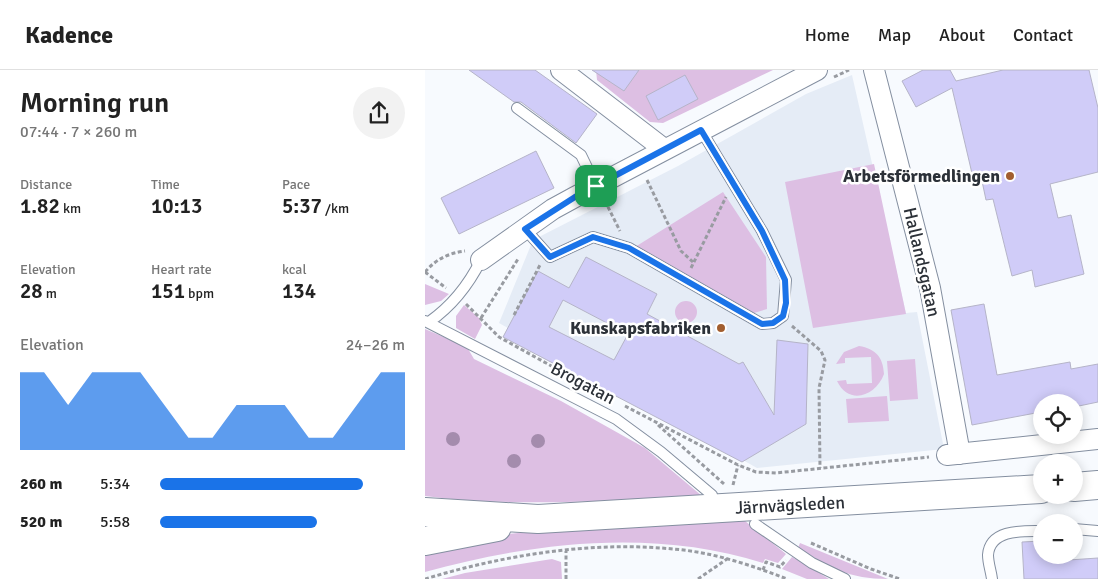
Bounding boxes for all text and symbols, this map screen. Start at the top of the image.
text: Kadence [25,20,113,50]
text: Home [805,24,850,46]
text: Map [878,24,911,46]
text: About [939,24,985,46]
text: Contact [1013,24,1073,46]
text: Morning run [20,86,169,120]
button: share [353,87,405,139]
text: 07:44 · 7 × 260 m [20,122,137,142]
pin [575,165,617,207]
place label: Arbetsförmedlingen [843,165,1000,187]
marker: Arbetsförmedlingen [1004,170,1016,182]
icon: arrive [582,172,610,200]
text: Distance [20,176,72,193]
text: Time [151,176,180,193]
text: Pace [282,176,310,193]
text: 1.82 [20,193,60,219]
text: 10:13 [151,193,202,219]
text: 5:37 [282,193,322,219]
text: km [60,200,81,217]
text: /km [322,200,349,217]
street label: Hallandsgatan [899,205,945,319]
text: Elevation [20,261,76,278]
text: Heart rate [151,261,212,278]
text: kcal [282,261,307,278]
text: 28 [20,278,43,304]
text: 151 [151,278,185,304]
text: 134 [282,278,316,304]
text: m [43,285,57,302]
text: bpm [185,285,214,302]
place label: Kunskapsfabriken [570,317,711,339]
marker: Kunskapsfabriken [715,322,727,334]
text: Elevation [20,335,84,355]
text: 24–26 m [346,335,405,355]
street label: Brogatan [547,357,619,409]
map controls [1033,394,1083,564]
button: locate [1033,394,1083,444]
button: + [1033,454,1083,504]
text: 260 m [20,474,62,494]
text: 5:34 [100,474,130,494]
street label: Järnvägsleden [734,491,846,519]
text: 520 m [20,512,62,532]
text: 5:58 [100,512,130,532]
button: − [1033,514,1083,564]

